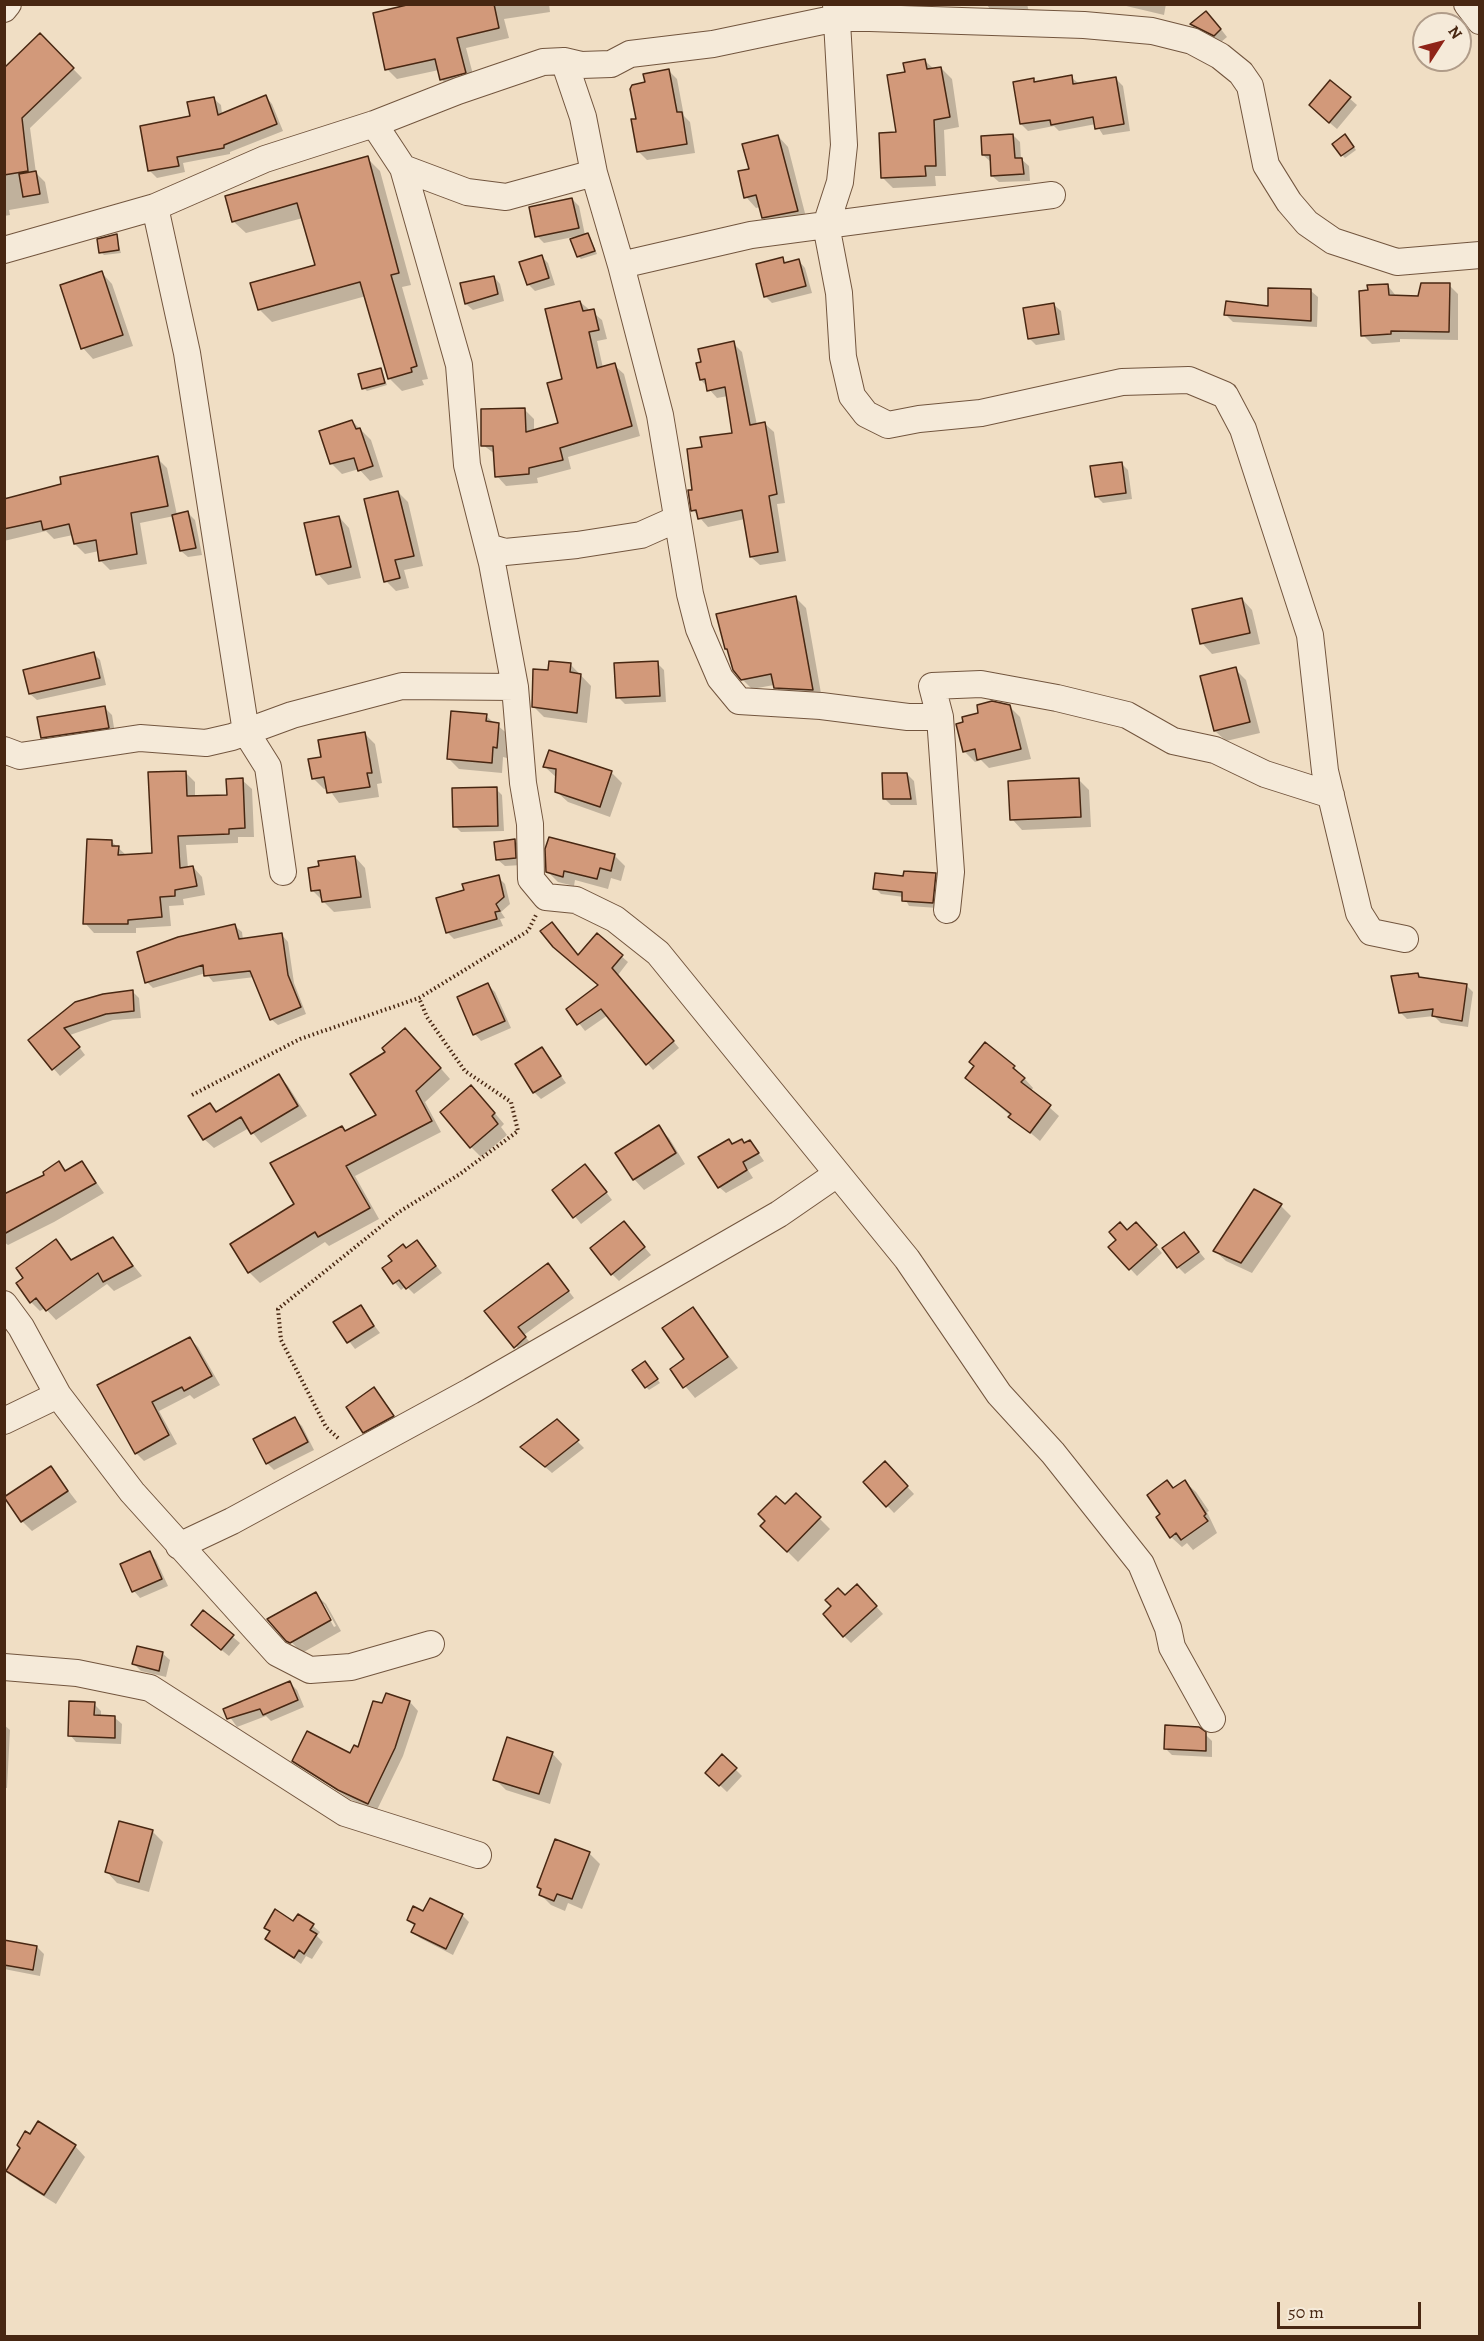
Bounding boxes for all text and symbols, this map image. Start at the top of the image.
north arrow [1412,12,1472,72]
text: N [1443,21,1467,44]
scale bar [1280,2290,1424,2328]
text: 50 m [1288,2300,1324,2324]

